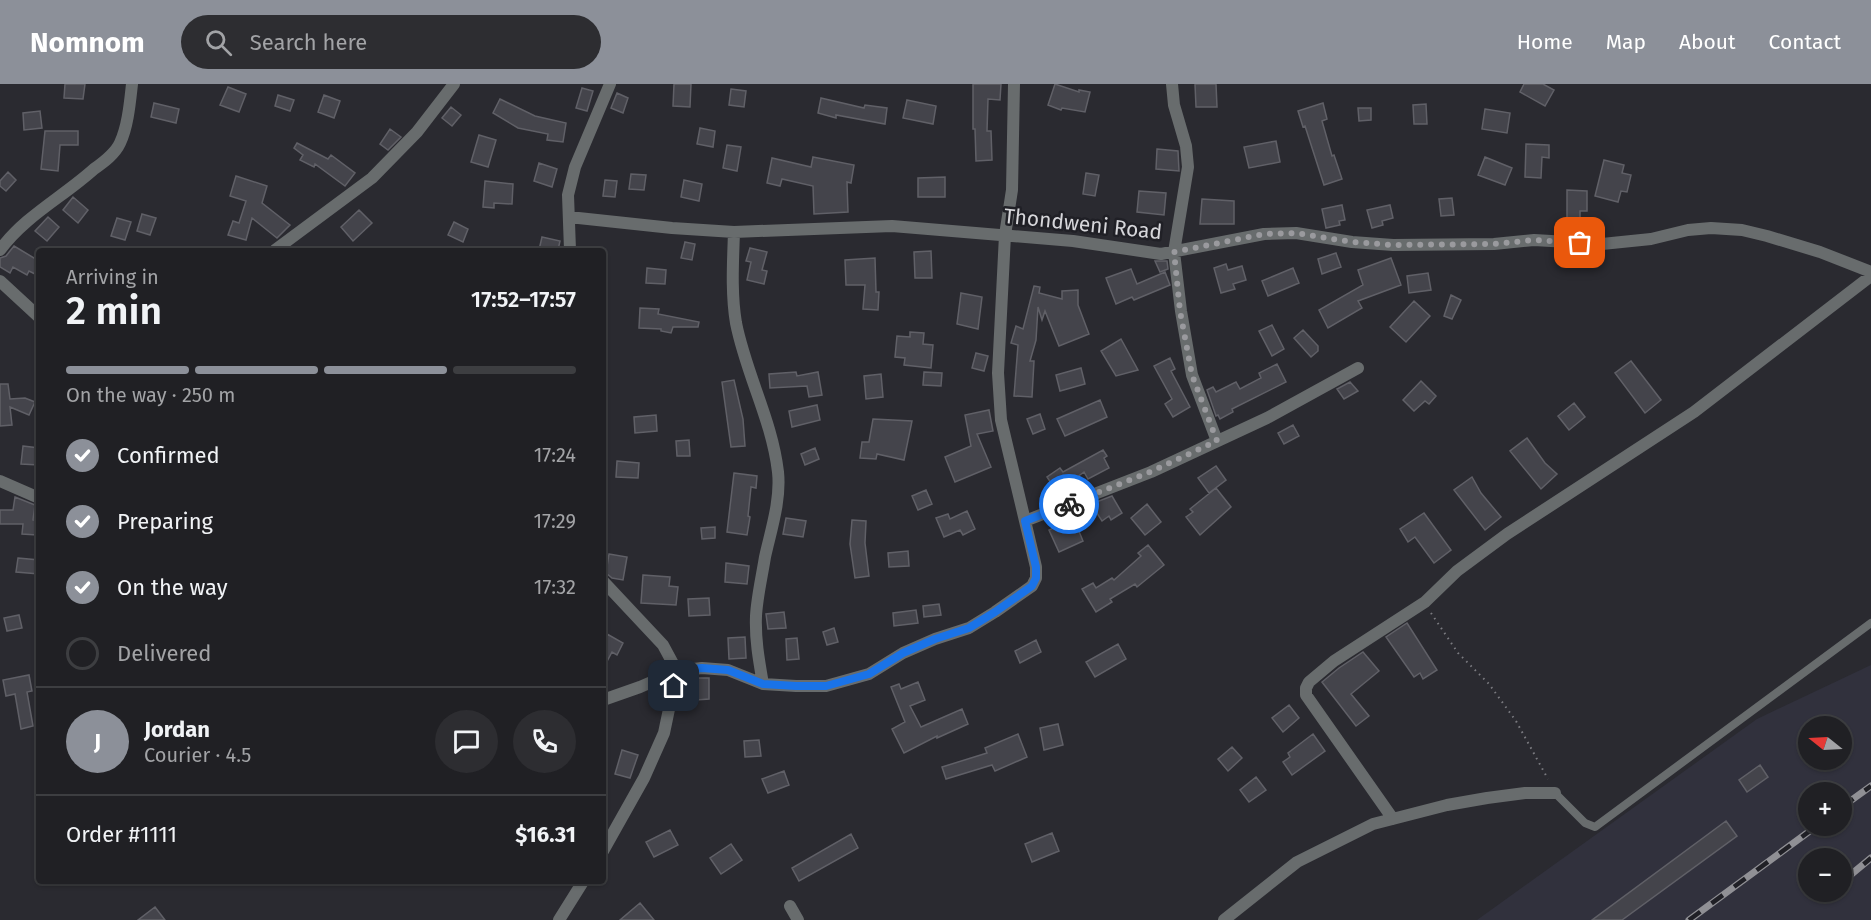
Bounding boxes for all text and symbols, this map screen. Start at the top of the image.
search box [181,15,601,69]
text: Nomnom [30,26,145,59]
icon: search [202,26,235,59]
text: Search here [250,29,367,56]
text: Home [1517,29,1573,55]
text: Map [1606,29,1646,55]
text: About [1679,29,1736,55]
text: Contact [1769,29,1841,55]
street label: Thondweni Road [1003,203,1163,245]
pin [1554,217,1605,268]
icon: bag [1563,226,1596,259]
text: Arriving in [66,265,159,289]
text: 17:52–17:57 [471,286,576,313]
text: 2 min [66,288,162,334]
text: On the way · 250 m [66,383,235,407]
icon: check [66,439,99,472]
text: Confirmed [117,442,220,469]
text: 17:24 [534,443,576,467]
courier [1039,474,1099,534]
icon: bike [1053,488,1086,521]
icon: check [66,505,99,538]
text: Preparing [117,508,213,535]
text: 17:29 [533,509,576,533]
icon: check [66,571,99,604]
text: On the way [117,574,228,601]
text: 17:32 [534,575,576,599]
text: Delivered [117,640,212,667]
pin [648,660,699,711]
icon: home [657,669,690,702]
button: chat [435,710,498,773]
button: phone [513,710,576,773]
text: Jordan [144,716,210,743]
north arrow [1798,716,1852,770]
map controls [1798,716,1852,902]
text: J [94,728,101,755]
text: Courier · 4.5 [144,743,251,767]
button: + [1798,782,1852,836]
text: Order #1111 [66,821,177,848]
text: $16.31 [515,821,576,848]
button: − [1798,848,1852,902]

